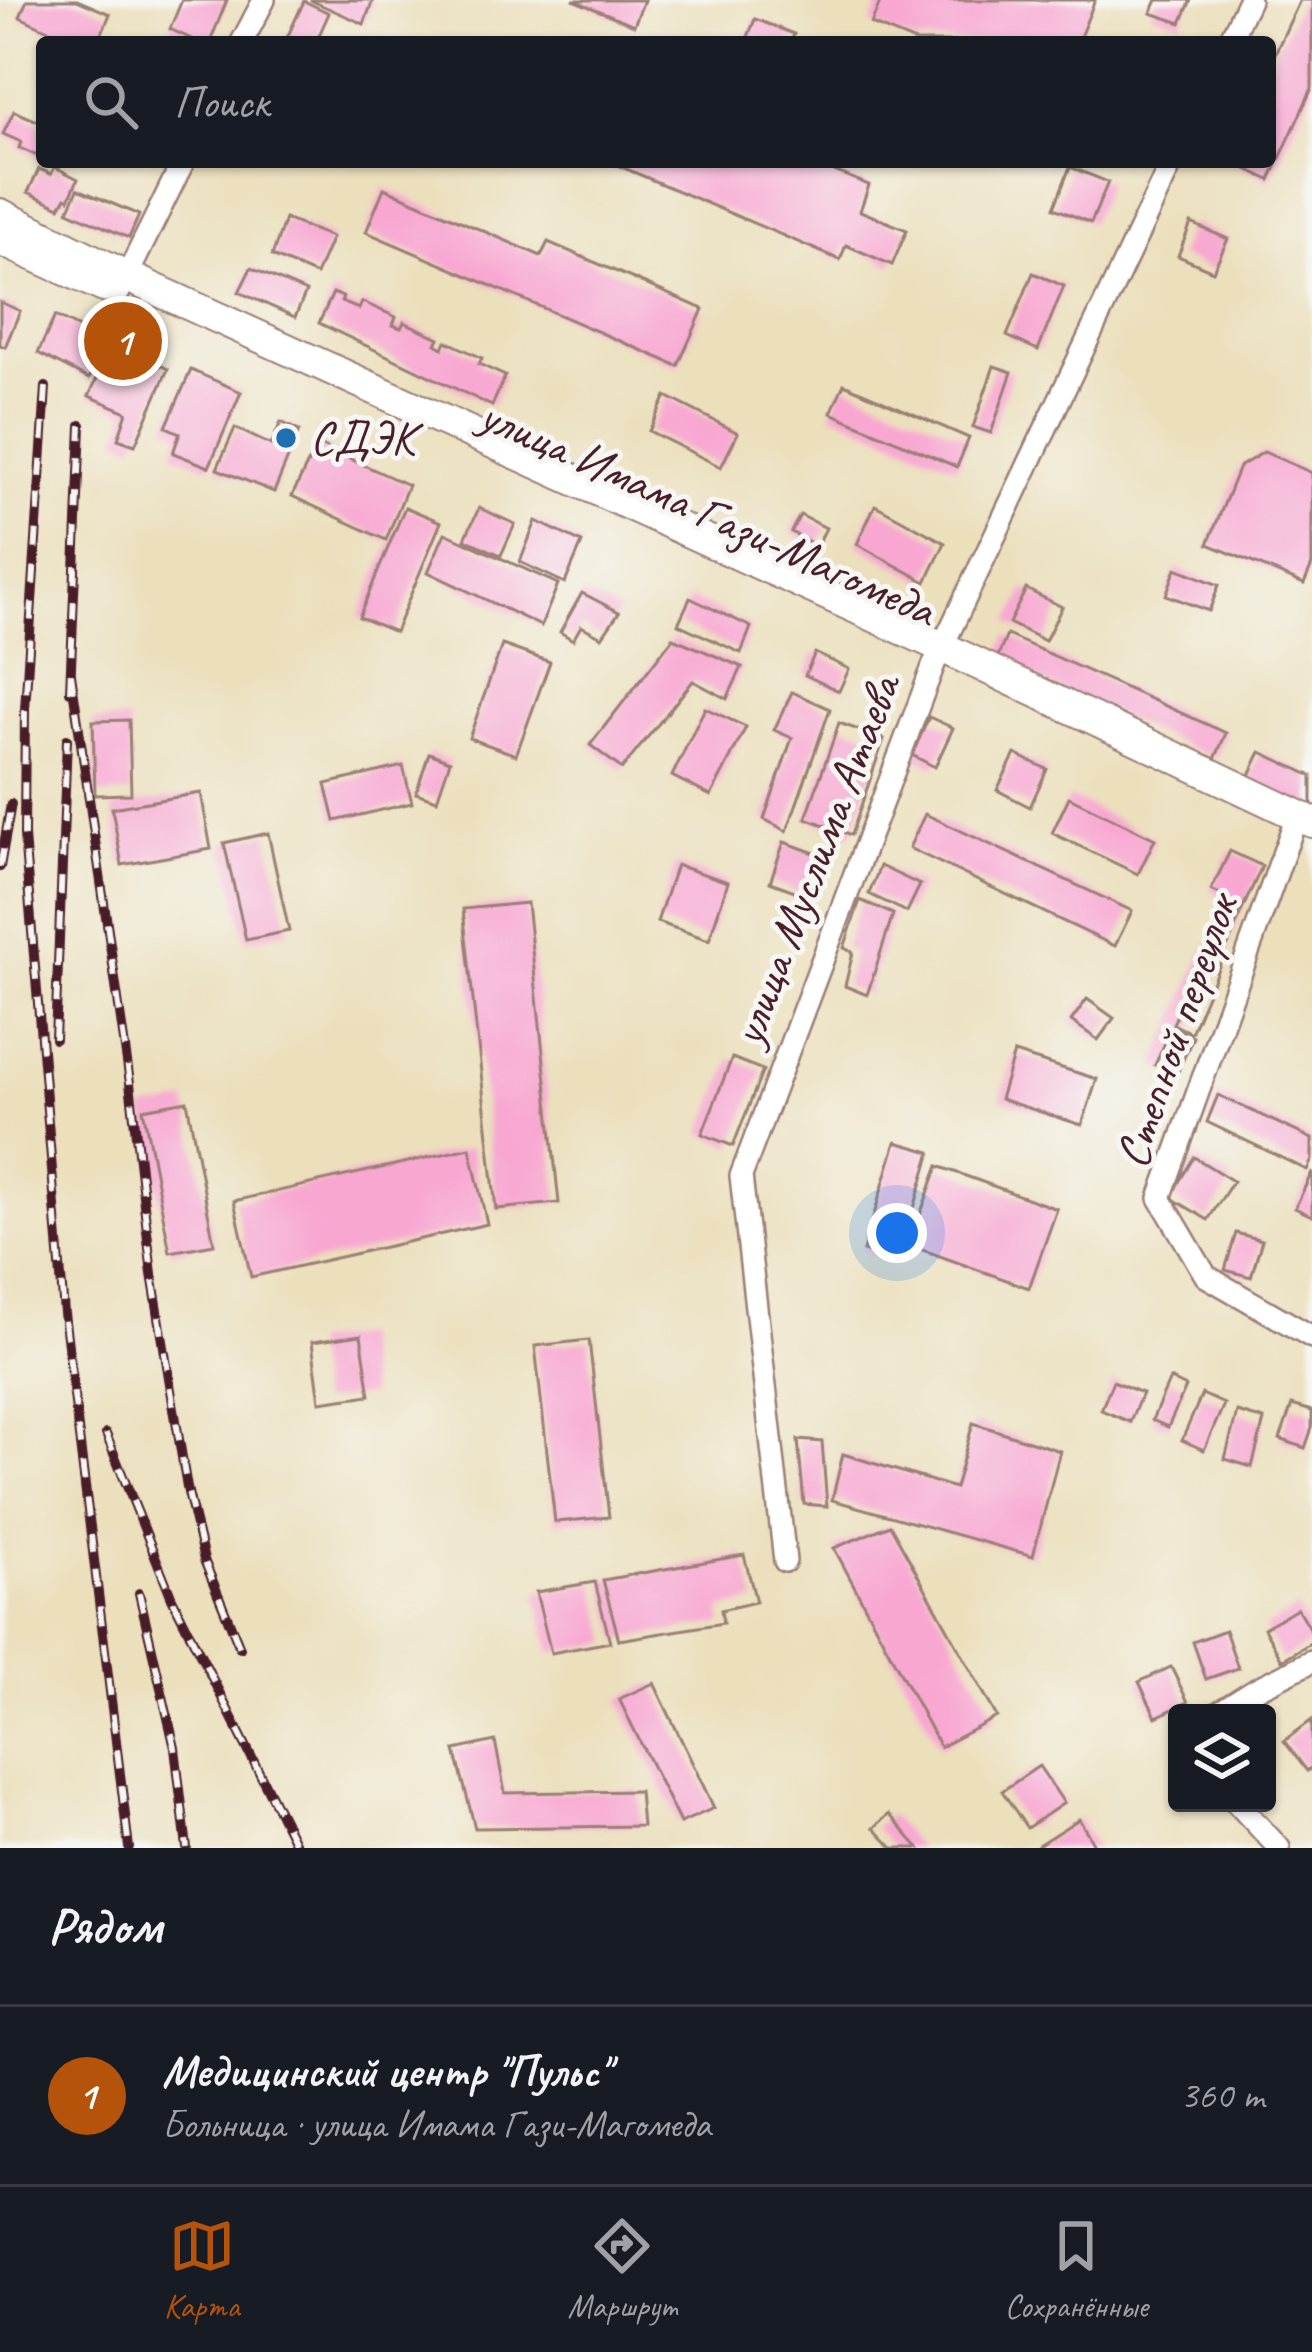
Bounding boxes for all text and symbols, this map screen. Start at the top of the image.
search box [36,36,1276,168]
icon: search [78,69,144,135]
text: Поиск [174,74,269,131]
pin: 1 [84,296,162,386]
street label: улица Имама Гази-Магомеда [468,383,948,641]
place label: СДЭК [310,408,424,468]
marker: СДЭК [273,425,299,451]
street label: улица Муслима Атаева [716,663,915,1056]
street label: Степной переулок [1101,883,1252,1175]
your location [867,1203,927,1263]
map controls [1168,1704,1276,1812]
button: layers [1168,1704,1276,1812]
text: Рядом [48,1894,162,1958]
text: Медицинский центр "Пульс" [162,2043,609,2100]
text: 1 [78,2071,96,2120]
text: 360 m [1180,2071,1264,2120]
text: Больница · улица Имама Гази-Магомеда [162,2100,711,2149]
tab: Карта [164,2213,240,2327]
tab: Маршрут [568,2213,677,2327]
tab: Сохранённые [1005,2213,1148,2327]

